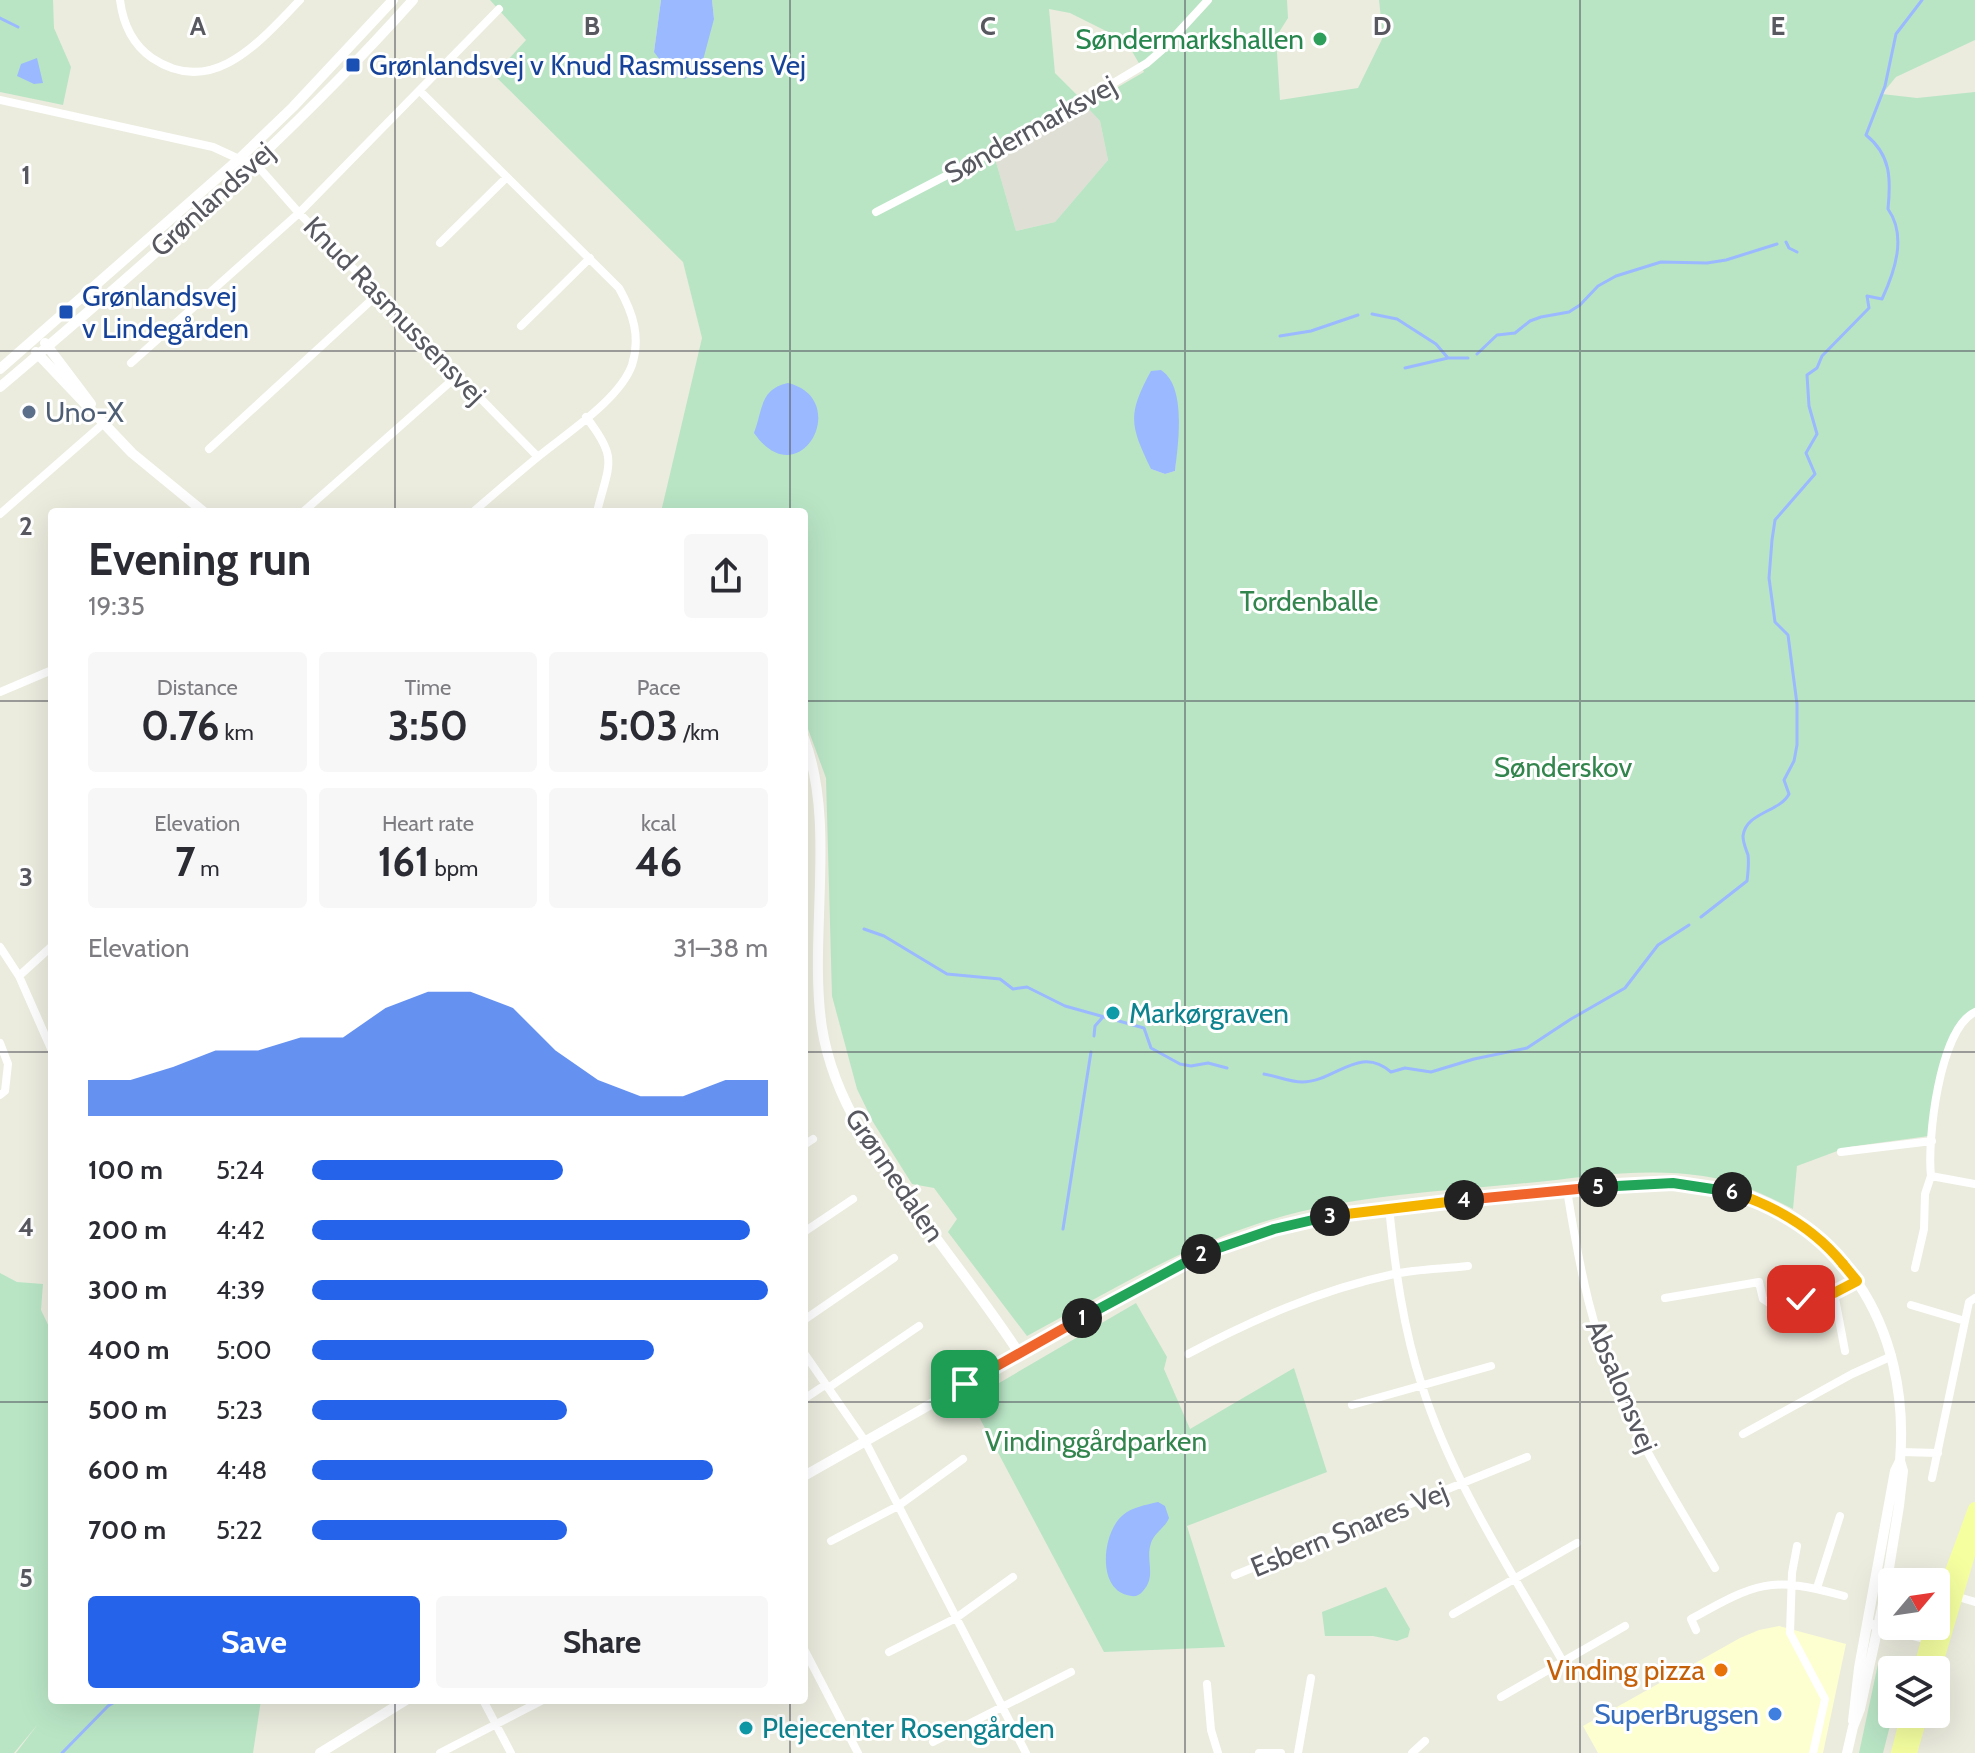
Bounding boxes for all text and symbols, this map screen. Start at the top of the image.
text: A [190,10,207,42]
text: B [584,10,600,42]
text: C [980,10,996,42]
text: D [1373,10,1391,42]
text: E [1771,10,1785,42]
place label: Søndermarkshallen [1075,22,1304,56]
marker: Søndermarkshallen [1311,30,1329,48]
place label: Grønlandsvej v Knud Rasmussens Vej [369,48,806,82]
marker: Grønlandsvej v Knud Rasmussens Vej [344,56,362,74]
street label: Søndermarksvej [938,68,1122,190]
street label: Grønlandsvej [143,135,281,263]
text: 1 [21,159,31,191]
street label: Knud Rasmussensvej [297,209,493,411]
place label: Grønlandsvej v Lindegården [82,279,249,345]
marker: Grønlandsvej v Lindegården [57,303,75,321]
place label: Uno-X [45,395,124,429]
marker: Uno-X [20,403,38,421]
text: 2 [19,510,33,542]
text: Evening run [88,533,311,586]
button: share [684,534,768,618]
park label: Tordenballe [1240,584,1378,618]
text: 19:35 [88,590,145,622]
text: Distance [157,674,238,701]
text: Time [405,674,451,701]
text: Pace [637,674,681,701]
text: 0.76 [141,701,220,750]
text: 3:50 [388,701,468,750]
text: 5:03 [598,701,678,750]
text: km [220,719,254,746]
text: /km [678,719,719,746]
park label: Sønderskov [1494,750,1633,784]
text: Elevation [154,810,240,837]
text: Heart rate [382,810,474,837]
text: kcal [641,810,676,837]
text: 7 [175,837,195,886]
text: 161 [378,837,430,886]
text: 46 [635,837,682,886]
text: m [195,855,220,882]
text: bpm [430,855,478,882]
text: 3 [19,861,33,893]
text: Elevation [88,932,190,964]
text: 31–38 m [673,932,768,964]
place label: Markørgraven [1129,996,1289,1030]
marker: Markørgraven [1104,1004,1122,1022]
street label: Grønnedalen [838,1102,952,1248]
text: 100 m [88,1154,163,1186]
text: 5:24 [216,1154,264,1186]
pin: 5 [1578,1167,1618,1207]
pin: 6 [1712,1172,1752,1212]
text: 5 [1592,1173,1604,1200]
text: 6 [1726,1178,1738,1205]
pin: 4 [1444,1180,1484,1220]
text: 4 [1457,1186,1471,1213]
pin: 3 [1310,1196,1350,1236]
text: 3 [1324,1202,1336,1229]
text: 4 [18,1211,34,1243]
text: 200 m [88,1214,167,1246]
text: 4:42 [216,1214,265,1246]
pin: 2 [1181,1234,1221,1274]
text: 2 [1195,1240,1207,1267]
pin [1767,1265,1835,1333]
text: 300 m [88,1274,167,1306]
text: 4:39 [216,1274,265,1306]
icon: check [1779,1277,1823,1321]
pin: 1 [1062,1298,1102,1338]
text: 1 [1078,1304,1086,1331]
street label: Absalonsvej [1579,1315,1665,1457]
text: 400 m [88,1334,169,1366]
text: 5:00 [216,1334,272,1366]
pin [931,1350,999,1418]
icon: arrive [943,1362,987,1406]
text: 500 m [88,1394,167,1426]
text: 5:23 [216,1394,263,1426]
park label: Vindinggårdparken [985,1424,1207,1458]
text: 600 m [88,1454,168,1486]
text: 4:48 [216,1454,267,1486]
street label: Esbern Snares Vej [1246,1474,1452,1584]
text: 700 m [88,1514,166,1546]
text: 5:22 [216,1514,263,1546]
text: 5 [19,1562,33,1594]
north arrow [1878,1568,1950,1640]
map controls [1878,1568,1950,1728]
button: Save [88,1596,420,1688]
button: Share [436,1596,768,1688]
place label: Vinding pizza [1546,1653,1706,1687]
button: layers [1878,1656,1950,1728]
marker: Vinding pizza [1712,1661,1730,1679]
place label: SuperBrugsen [1594,1697,1759,1731]
marker: SuperBrugsen [1766,1705,1784,1723]
place label: Plejecenter Rosengården [762,1711,1055,1745]
marker: Plejecenter Rosengården [737,1719,755,1737]

